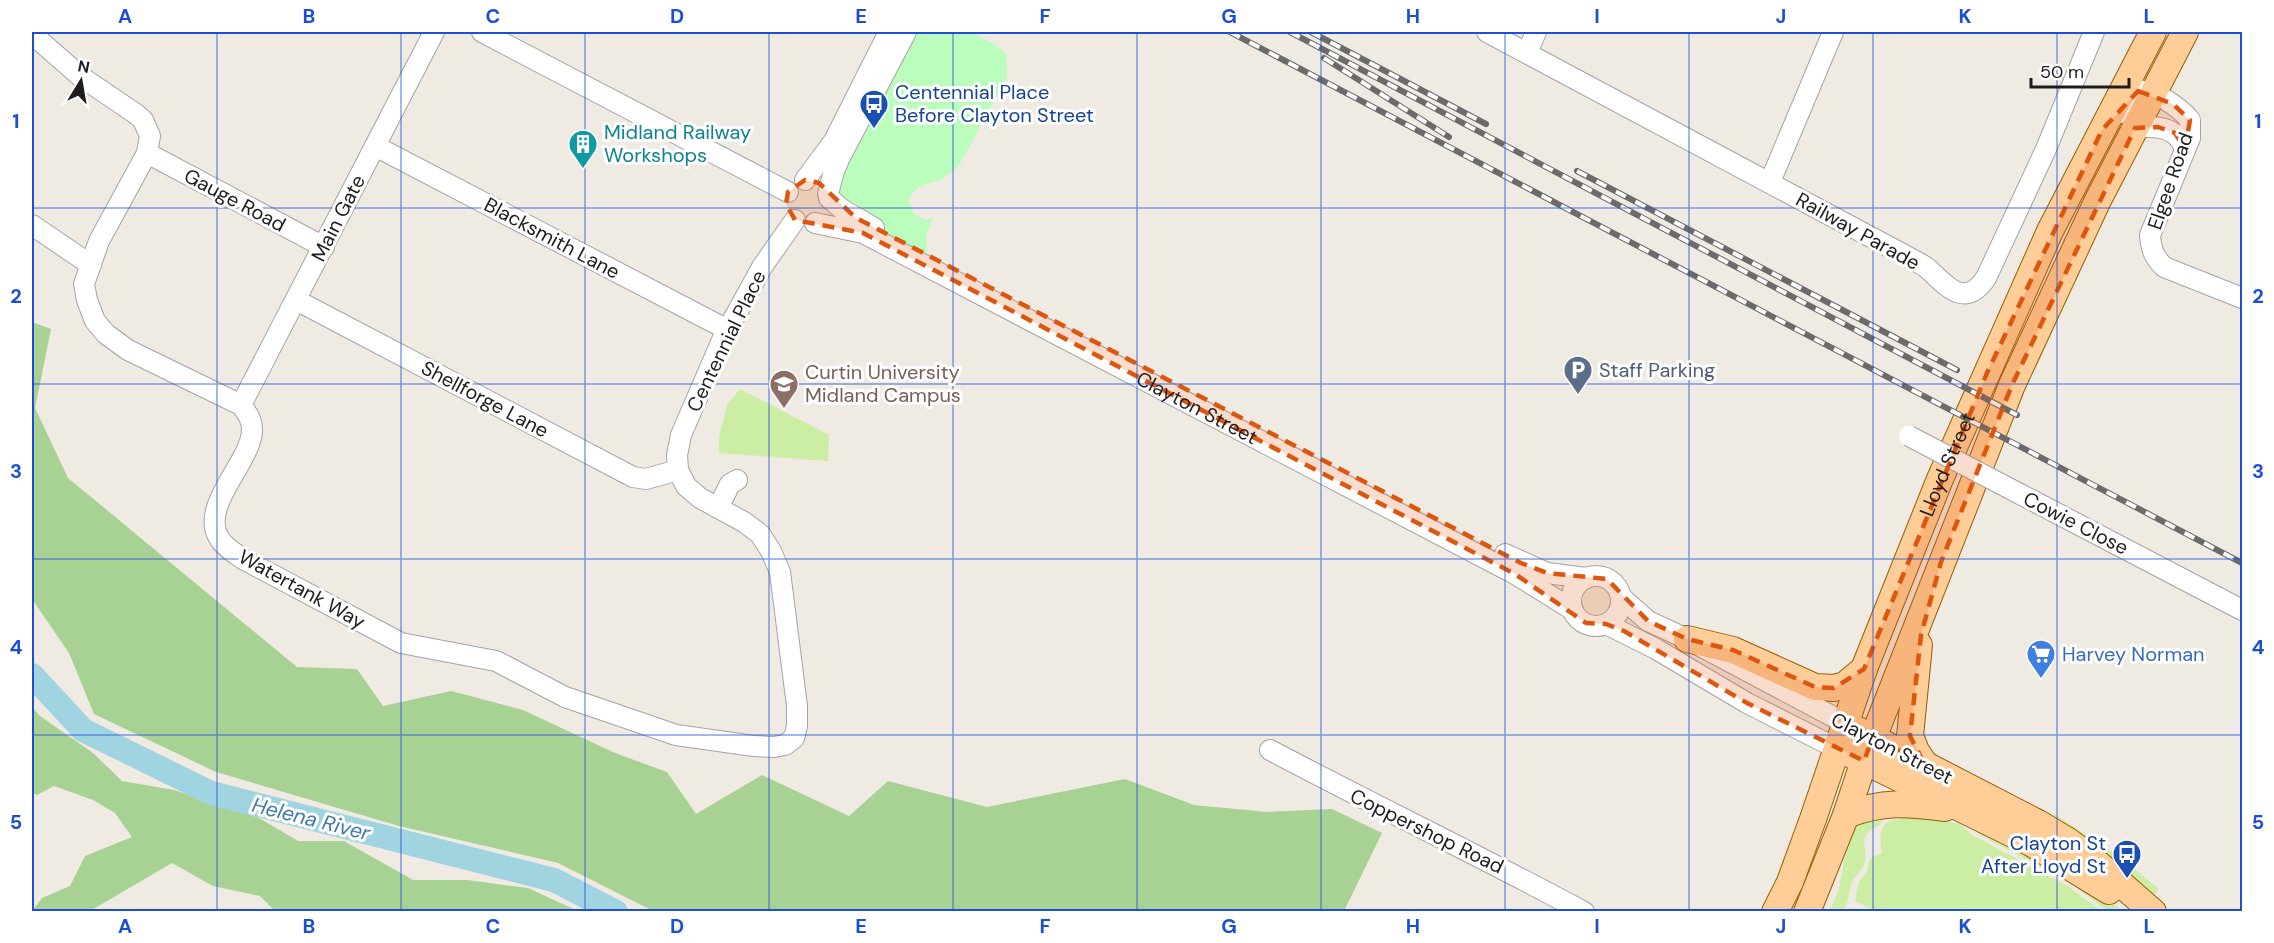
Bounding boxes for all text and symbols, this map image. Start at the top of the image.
text: A [118,3,132,29]
text: B [303,3,315,29]
text: C [486,3,500,29]
text: D [670,3,684,29]
text: E [855,3,867,29]
text: F [1039,3,1051,29]
text: G [1221,3,1237,29]
text: H [1406,3,1420,29]
text: I [1594,3,1600,29]
text: J [1776,3,1786,29]
text: K [1958,3,1972,29]
text: L [2143,3,2155,29]
north arrow [51,51,111,111]
scale bar [2031,51,2128,89]
text: N [76,55,91,78]
text: 50 m [2040,60,2084,84]
place label: Centennial Place Before Clayton Street [895,79,1094,128]
bus stop icon: Centennial Place Before Clayton Street [858,88,890,130]
text: 1 [12,108,20,134]
text: 1 [2254,108,2262,134]
place label: Midland Railway Workshops [604,119,751,168]
building icon: Midland Railway Workshops [567,128,599,170]
street label: Elgee Road [2141,129,2199,233]
street label: Gauge Road [180,162,290,238]
street label: Main Gate [305,170,371,266]
street label: Railway Parade [1791,186,1925,276]
street label: Blacksmith Lane [480,191,624,285]
street label: Centennial Place [681,266,771,416]
text: 2 [10,283,22,309]
text: 2 [2252,283,2264,309]
parking icon: Staff Parking [1562,354,1594,396]
street label: Shellforge Lane [417,355,553,443]
place label: Staff Parking [1599,357,1715,383]
place label: Curtin University Midland Campus [805,359,961,408]
street label: Clayton Street [1132,365,1262,450]
school or university icon: Curtin University Midland Campus [768,368,800,410]
street label: Lloyd Street [1913,408,1981,520]
text: 3 [10,458,22,484]
text: 3 [2252,458,2264,484]
street label: Cowie Close [2019,485,2133,561]
street label: Watertank Way [234,543,370,635]
text: 4 [10,634,23,660]
text: 4 [2252,634,2265,660]
supermarket icon: Harvey Norman [2025,638,2057,680]
place label: Harvey Norman [2062,641,2205,667]
street label: Clayton Street [1827,706,1957,790]
street label: Coppershop Road [1346,783,1508,879]
water label: Helena River [249,791,374,847]
text: 5 [10,809,22,835]
text: 5 [2252,809,2264,835]
place label: Clayton St After Lloyd St [1981,830,2106,879]
bus stop icon: Clayton St After Lloyd St [2111,838,2143,880]
text: A [118,913,132,939]
text: B [303,913,315,939]
text: C [486,913,500,939]
text: D [670,913,684,939]
text: E [855,913,867,939]
text: F [1039,913,1051,939]
text: G [1221,913,1237,939]
text: H [1406,913,1420,939]
text: I [1594,913,1600,939]
text: J [1776,913,1786,939]
text: K [1958,913,1972,939]
text: L [2143,913,2155,939]

